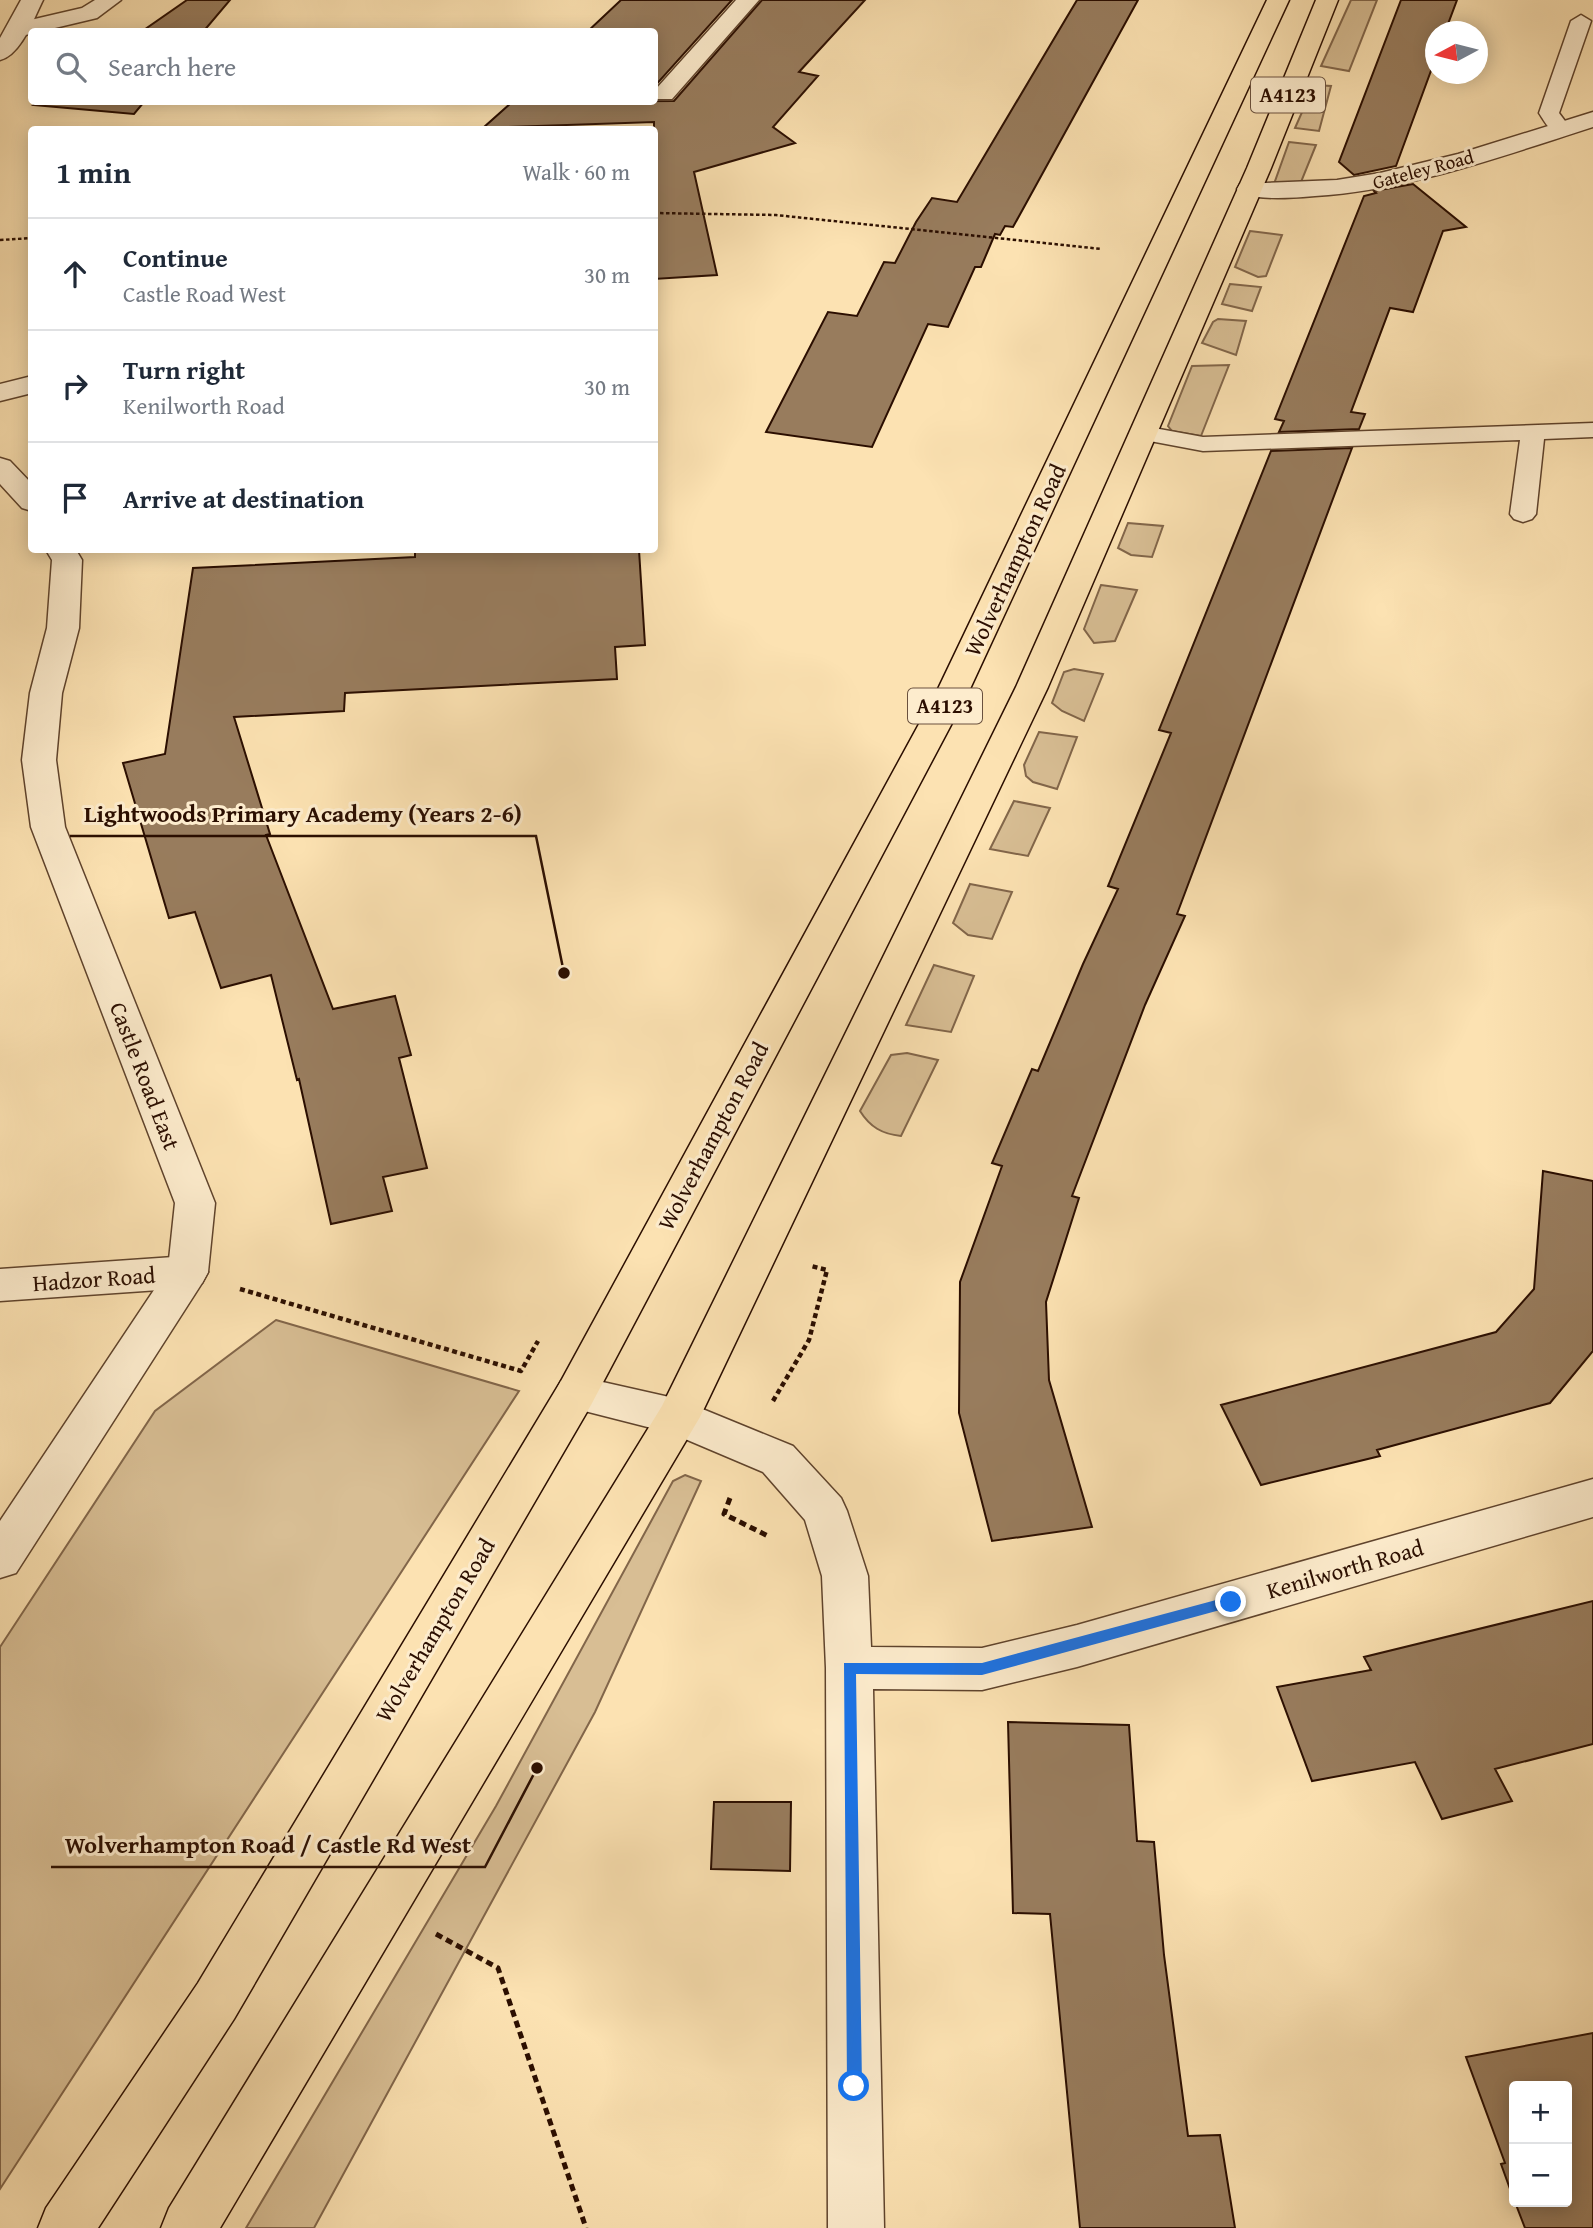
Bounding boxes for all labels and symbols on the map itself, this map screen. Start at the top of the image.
north arrow [1425,21,1488,84]
road number: A4123 [1251,78,1325,112]
street label: Gateley Road [1369,142,1477,196]
street label: Wolverhampton Road [955,457,1074,661]
road number: A4123 [908,688,982,724]
callout: Lightwoods Primary Academy (Years 2-6) [70,791,536,836]
text: Lightwoods Primary Academy (Years 2-6) [84,796,522,831]
street label: Castle Road East [102,997,189,1155]
street label: Wolverhampton Road [649,1035,777,1236]
street label: Hadzor Road [32,1258,157,1299]
street label: Kenilworth Road [1263,1530,1428,1607]
street label: Wolverhampton Road [367,1531,503,1728]
route end [1215,1586,1246,1617]
callout: Wolverhampton Road / Castle Rd West [51,1822,485,1867]
text: Wolverhampton Road / Castle Rd West [65,1827,471,1862]
route start [838,2070,869,2101]

